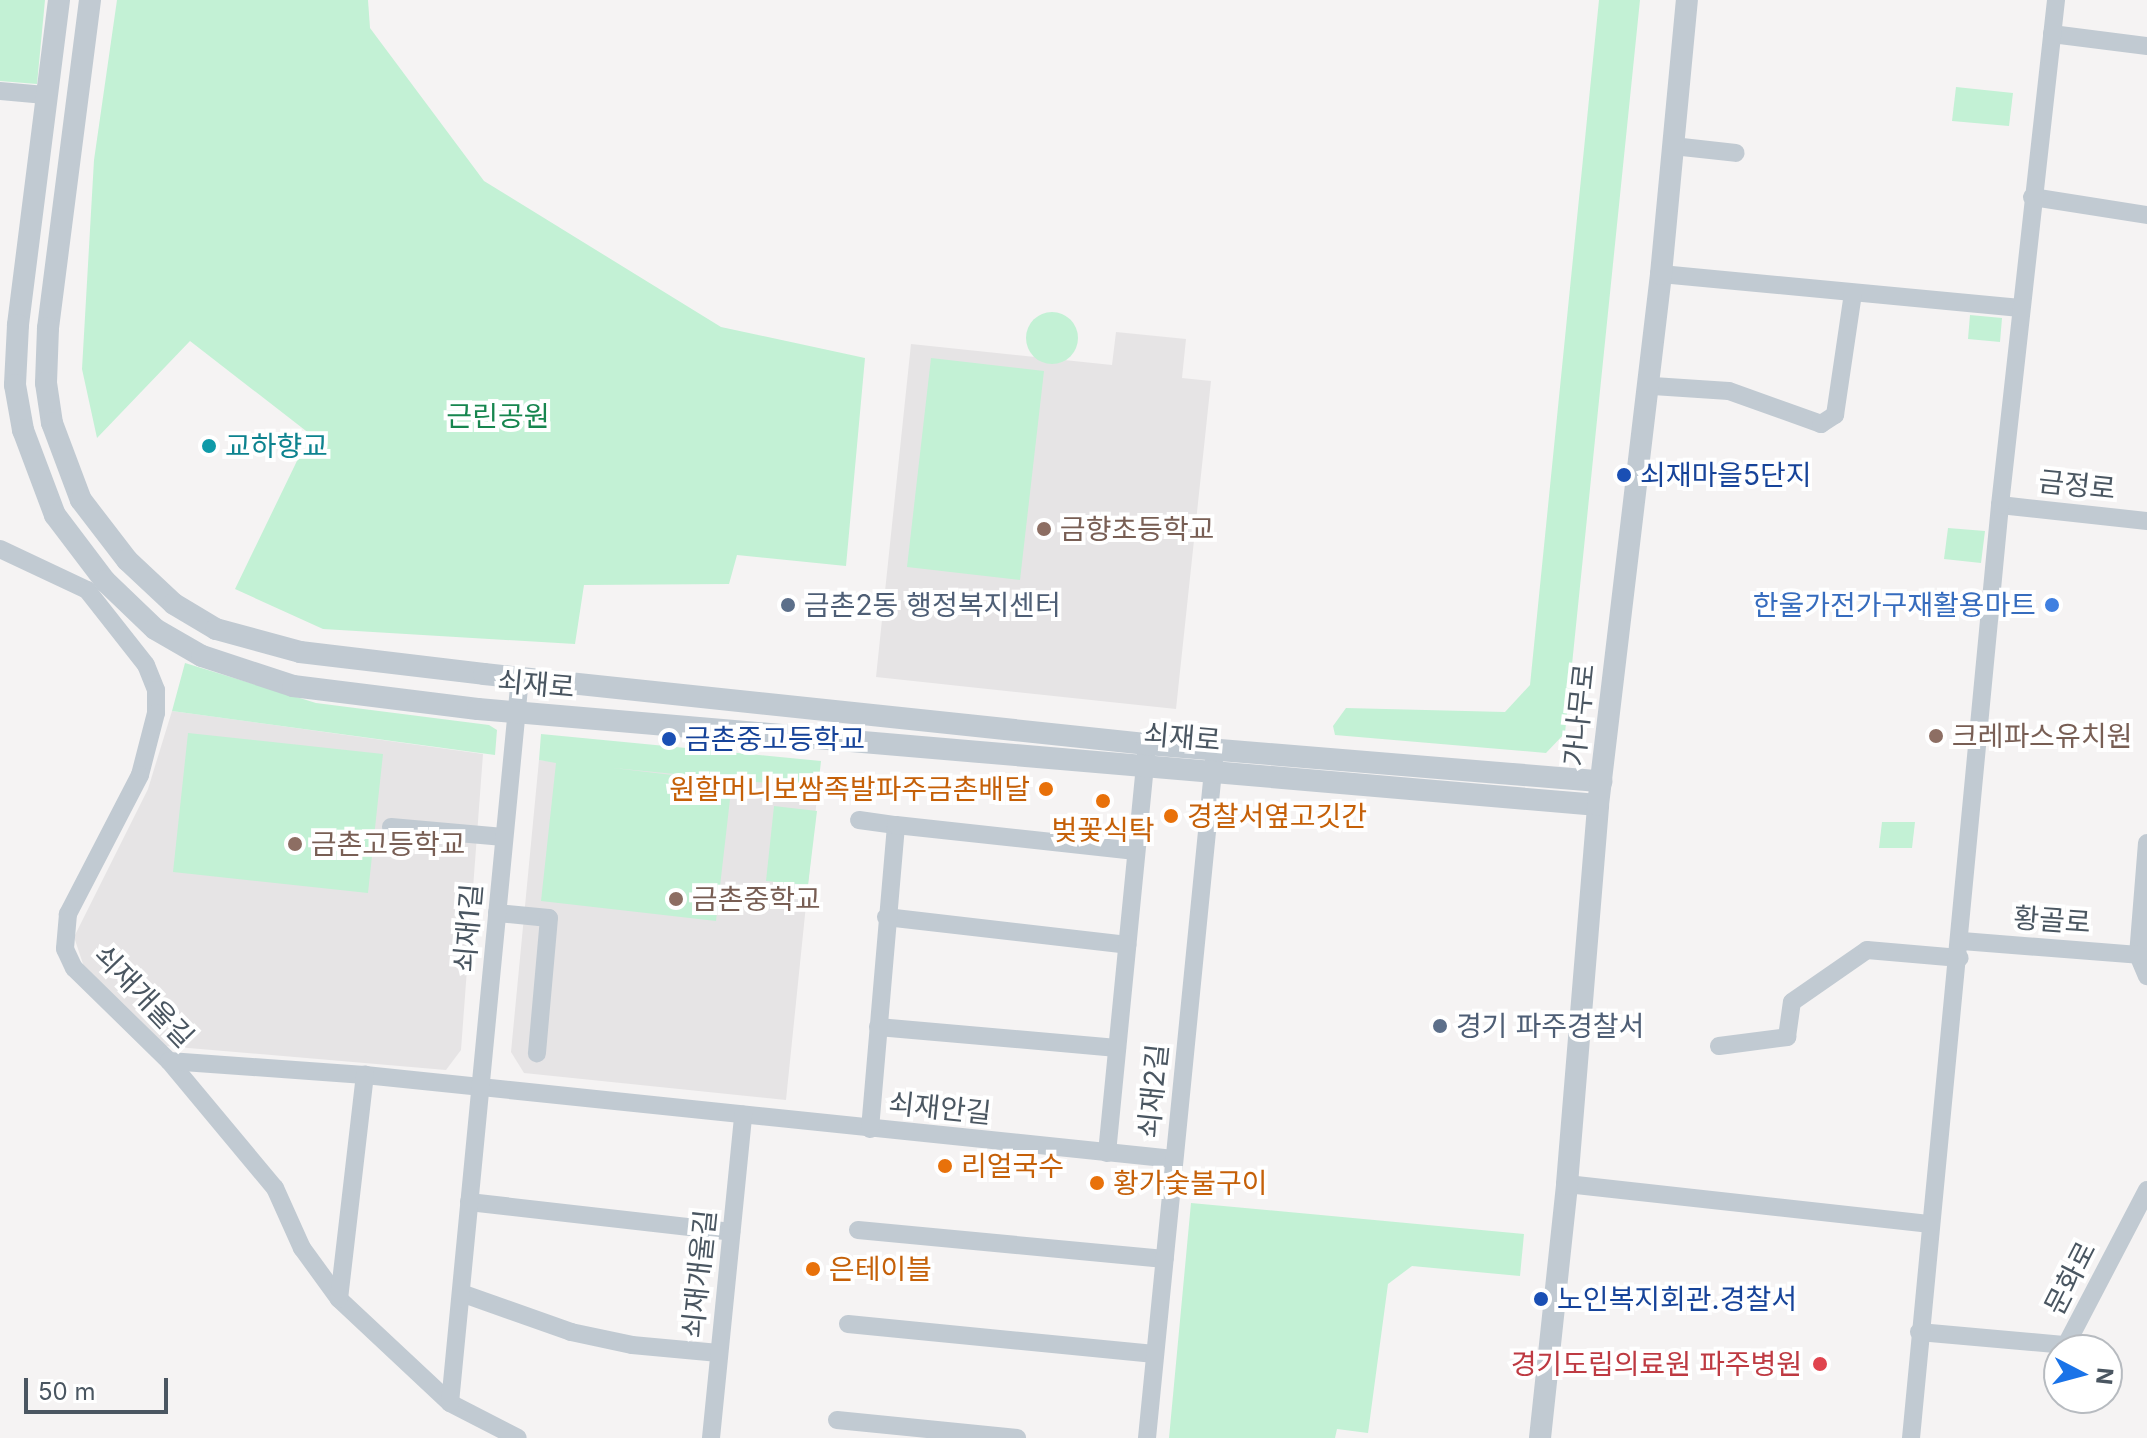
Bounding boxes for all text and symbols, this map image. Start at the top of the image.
park label: 근린공원 [446,399,550,433]
place label: 교하향교 [225,429,328,463]
marker: 교하향교 [200,437,218,455]
place label: 쇠재마을5단지 [1640,458,1812,492]
street label: 금정로 [2037,464,2117,506]
marker: 쇠재마을5단지 [1615,466,1633,484]
place label: 금향초등학교 [1060,512,1215,546]
marker: 금향초등학교 [1035,520,1053,538]
place label: 금촌2동 행정복지센터 [804,588,1061,622]
place label: 한울가전가구재활용마트 [1753,588,2036,622]
marker: 금촌2동 행정복지센터 [779,596,797,614]
marker: 한울가전가구재활용마트 [2043,596,2061,614]
street label: 가나무로 [1557,662,1601,768]
street label: 쇠재로 [496,664,576,704]
street label: 쇠재로 [1142,717,1222,757]
place label: 크레파스유치원 [1952,719,2132,753]
place label: 금촌중고등학교 [685,722,865,756]
marker: 크레파스유치원 [1927,727,1945,745]
marker: 금촌중고등학교 [660,730,678,748]
place label: 원할머니보쌈족발파주금촌배달 [669,772,1030,806]
marker: 원할머니보쌈족발파주금촌배달 [1037,780,1055,798]
marker: 벚꽃식탁 [1094,792,1112,810]
place label: 경찰서옆고깃간 [1187,799,1367,833]
marker: 경찰서옆고깃간 [1162,807,1180,825]
place label: 벚꽃식탁 [1051,813,1155,847]
place label: 금촌고등학교 [311,827,466,861]
marker: 금촌고등학교 [286,835,304,853]
street label: 쇠재1길 [447,882,489,974]
place label: 금촌중학교 [692,882,821,916]
marker: 금촌중학교 [667,890,685,908]
street label: 황골로 [2012,901,2092,939]
street label: 쇠재개울길 [87,938,201,1054]
place label: 경기 파주경찰서 [1456,1009,1644,1043]
marker: 경기 파주경찰서 [1431,1017,1449,1035]
street label: 쇠재2길 [1131,1042,1175,1140]
street label: 쇠재안길 [887,1086,993,1130]
place label: 리얼국수 [961,1149,1064,1183]
marker: 리얼국수 [936,1157,954,1175]
place label: 황가숯불구이 [1113,1166,1268,1200]
marker: 황가숯불구이 [1088,1174,1106,1192]
street label: 쇠재개울길 [676,1208,722,1340]
street label: 문화로 [2037,1236,2103,1320]
place label: 은테이블 [829,1252,932,1286]
marker: 은테이블 [804,1260,822,1278]
place label: 노인복지회관.경찰서 [1557,1282,1797,1316]
marker: 노인복지회관.경찰서 [1532,1290,1550,1308]
north arrow [2043,1334,2123,1414]
place label: 경기도립의료원 파주병원 [1511,1347,1802,1381]
marker: 경기도립의료원 파주병원 [1809,1353,1831,1375]
scale bar [28,1362,172,1412]
text: N [2091,1367,2119,1386]
text: 50 m [38,1377,96,1406]

